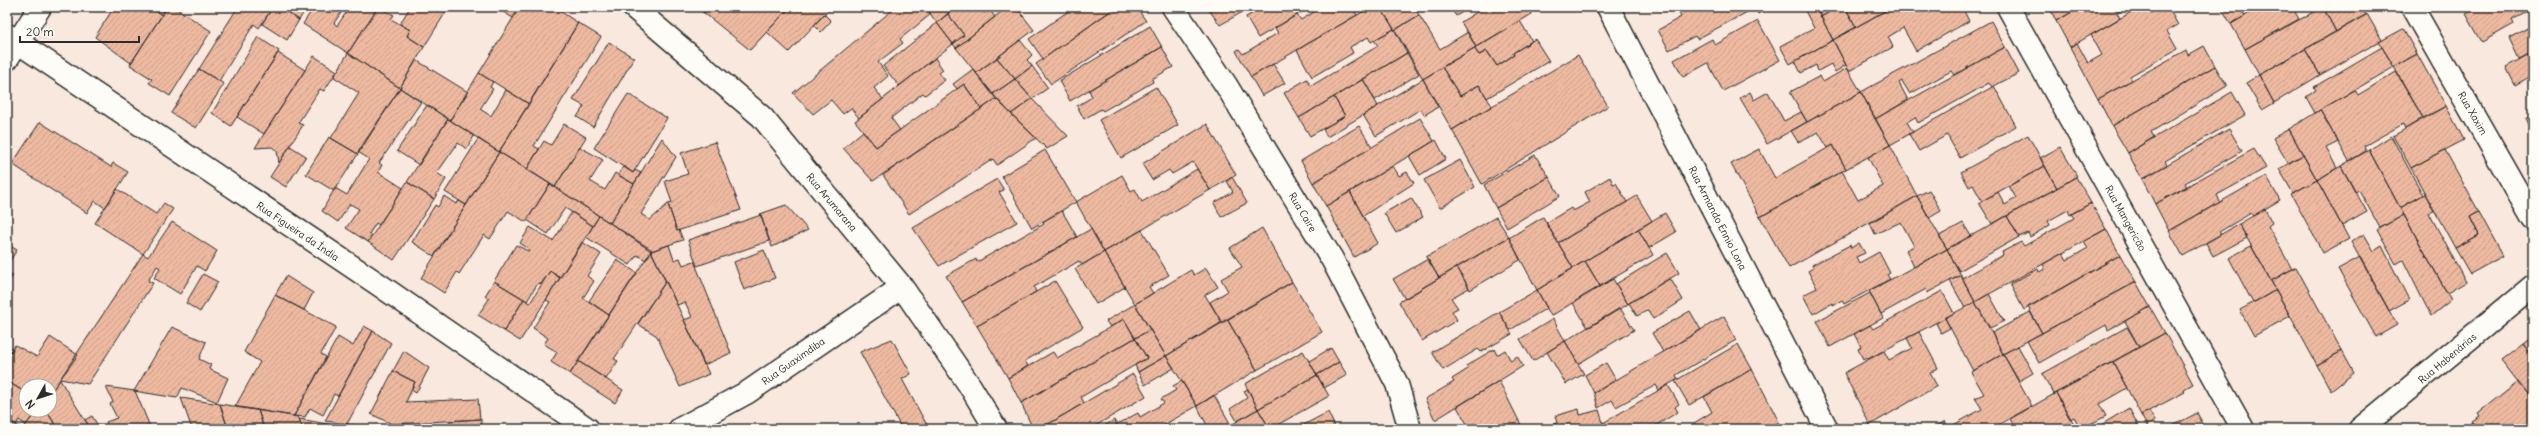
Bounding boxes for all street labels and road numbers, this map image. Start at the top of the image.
street label: Rua Xaxim [2455,89,2490,137]
street label: Rua Armando Ennio Lona [1686,164,1750,273]
street label: Rua Arumarana [803,170,860,234]
street label: Rua Mangericão [2102,183,2149,254]
street label: Rua Caire [1286,190,1319,234]
street label: Rua Figueira da Índia [254,199,342,264]
street label: Rua Habenárias [2416,330,2479,387]
street label: Rua Guaximdiba [759,335,828,388]

